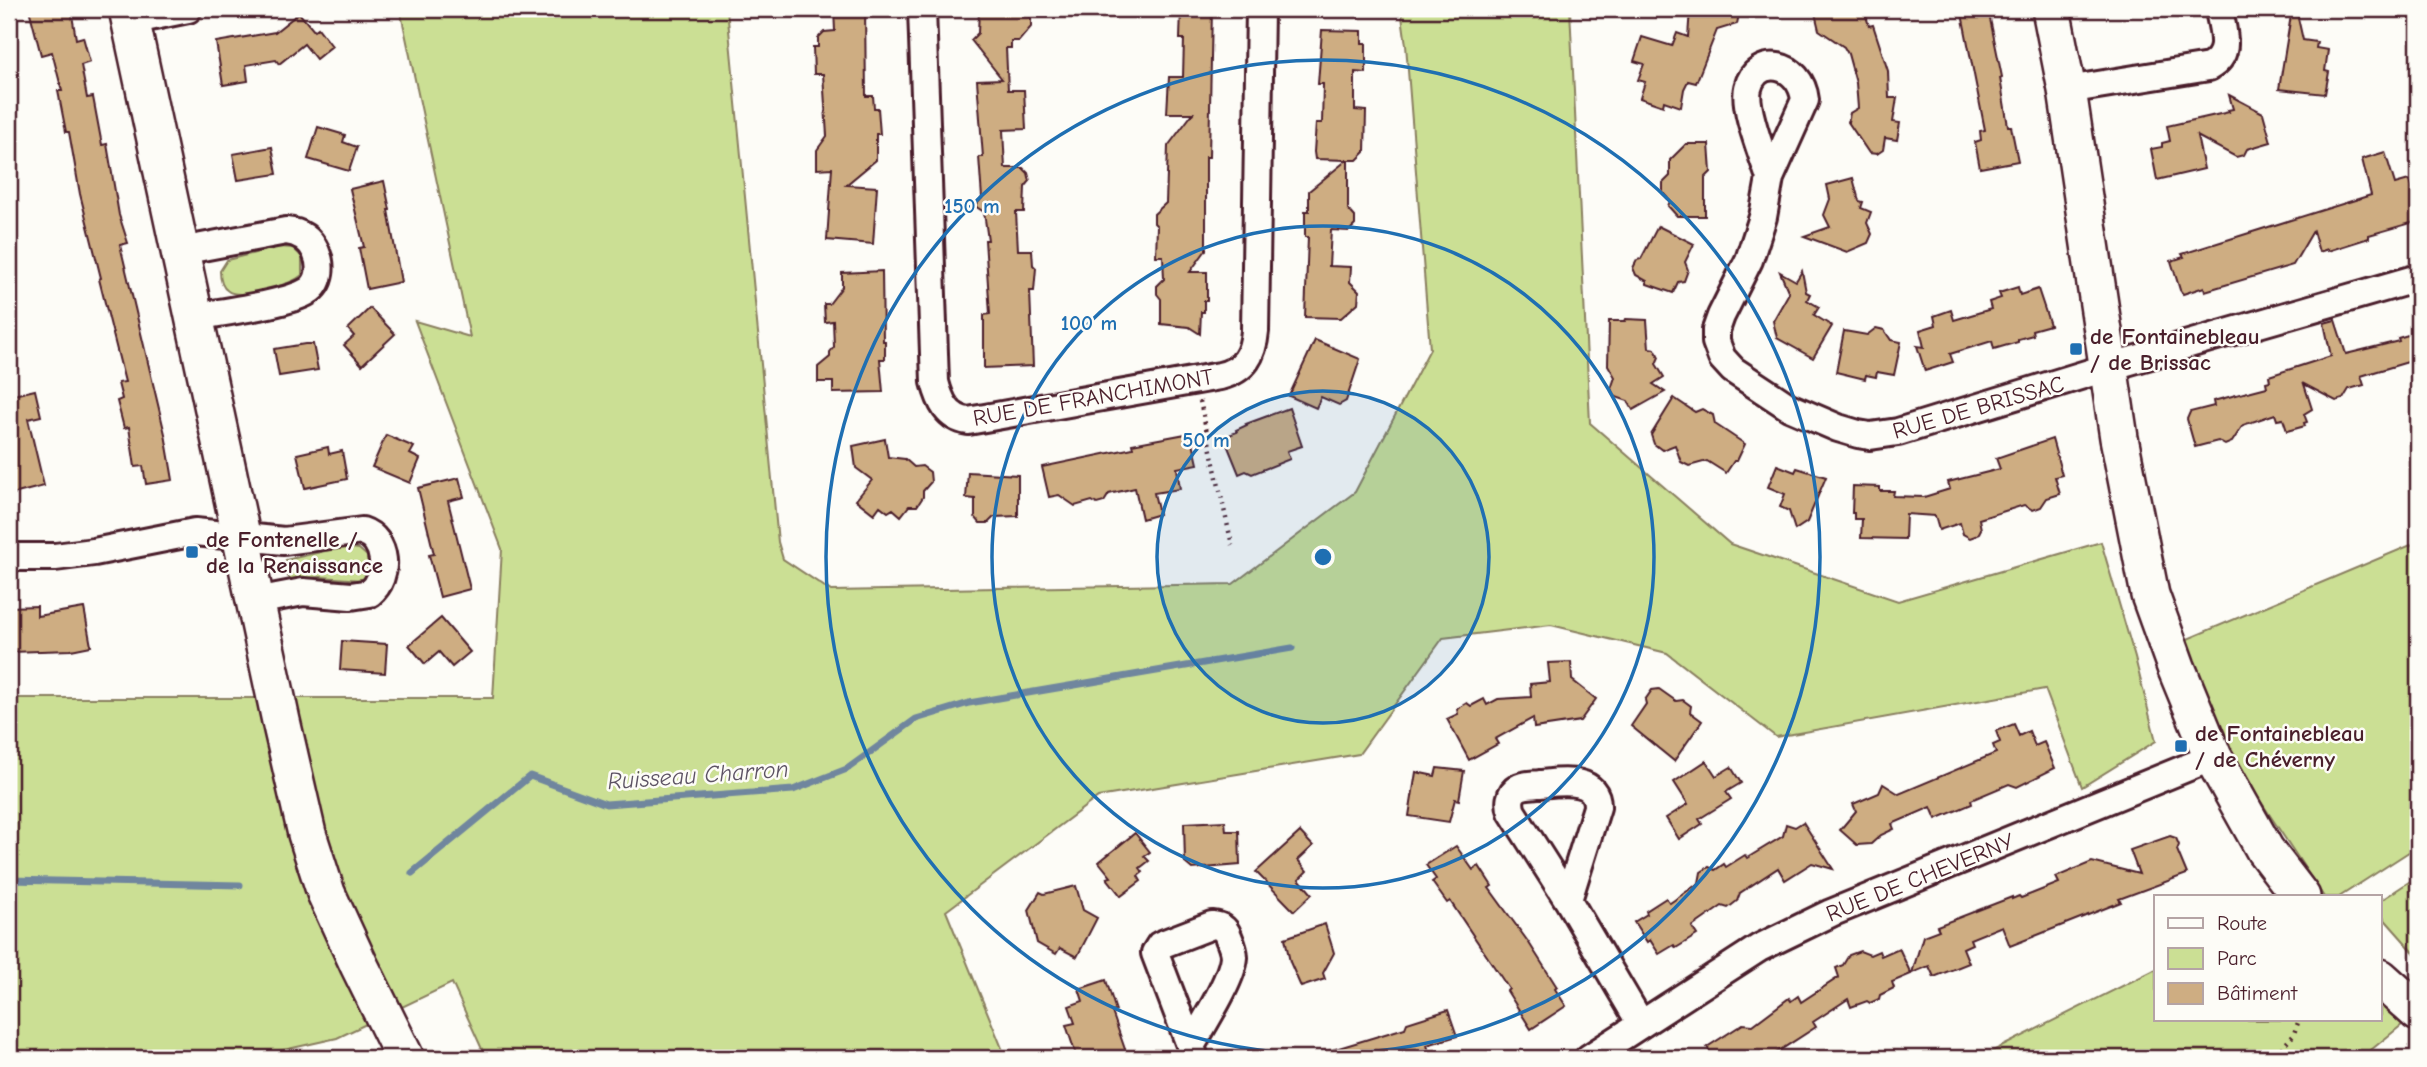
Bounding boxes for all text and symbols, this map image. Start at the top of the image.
text: 150 m [944,194,1000,218]
text: 100 m [1061,311,1117,335]
place label: de Fontainebleau / de Brissac [2090,323,2260,376]
marker: de Fontainebleau / de Brissac [2068,341,2084,357]
street label: RUE DE FRANCHIMONT [971,363,1215,432]
street label: RUE DE BRISSAC [1889,370,2067,445]
text: 50 m [1182,428,1230,452]
place label: de Fontenelle / de la Renaissance [206,526,383,579]
marker: de Fontenelle / de la Renaissance [184,544,200,560]
centre of rings [1311,545,1335,569]
place label: de Fontainebleau / de Chéverny [2195,720,2365,773]
marker: de Fontainebleau / de Chéverny [2173,738,2189,754]
water label: Ruisseau Charron [606,755,790,795]
street label: RUE DE CHEVERNY [1822,827,2018,928]
legend [2154,895,2382,1021]
text: Route [2217,911,2267,935]
text: Parc [2217,946,2257,970]
text: Bâtiment [2217,981,2298,1005]

